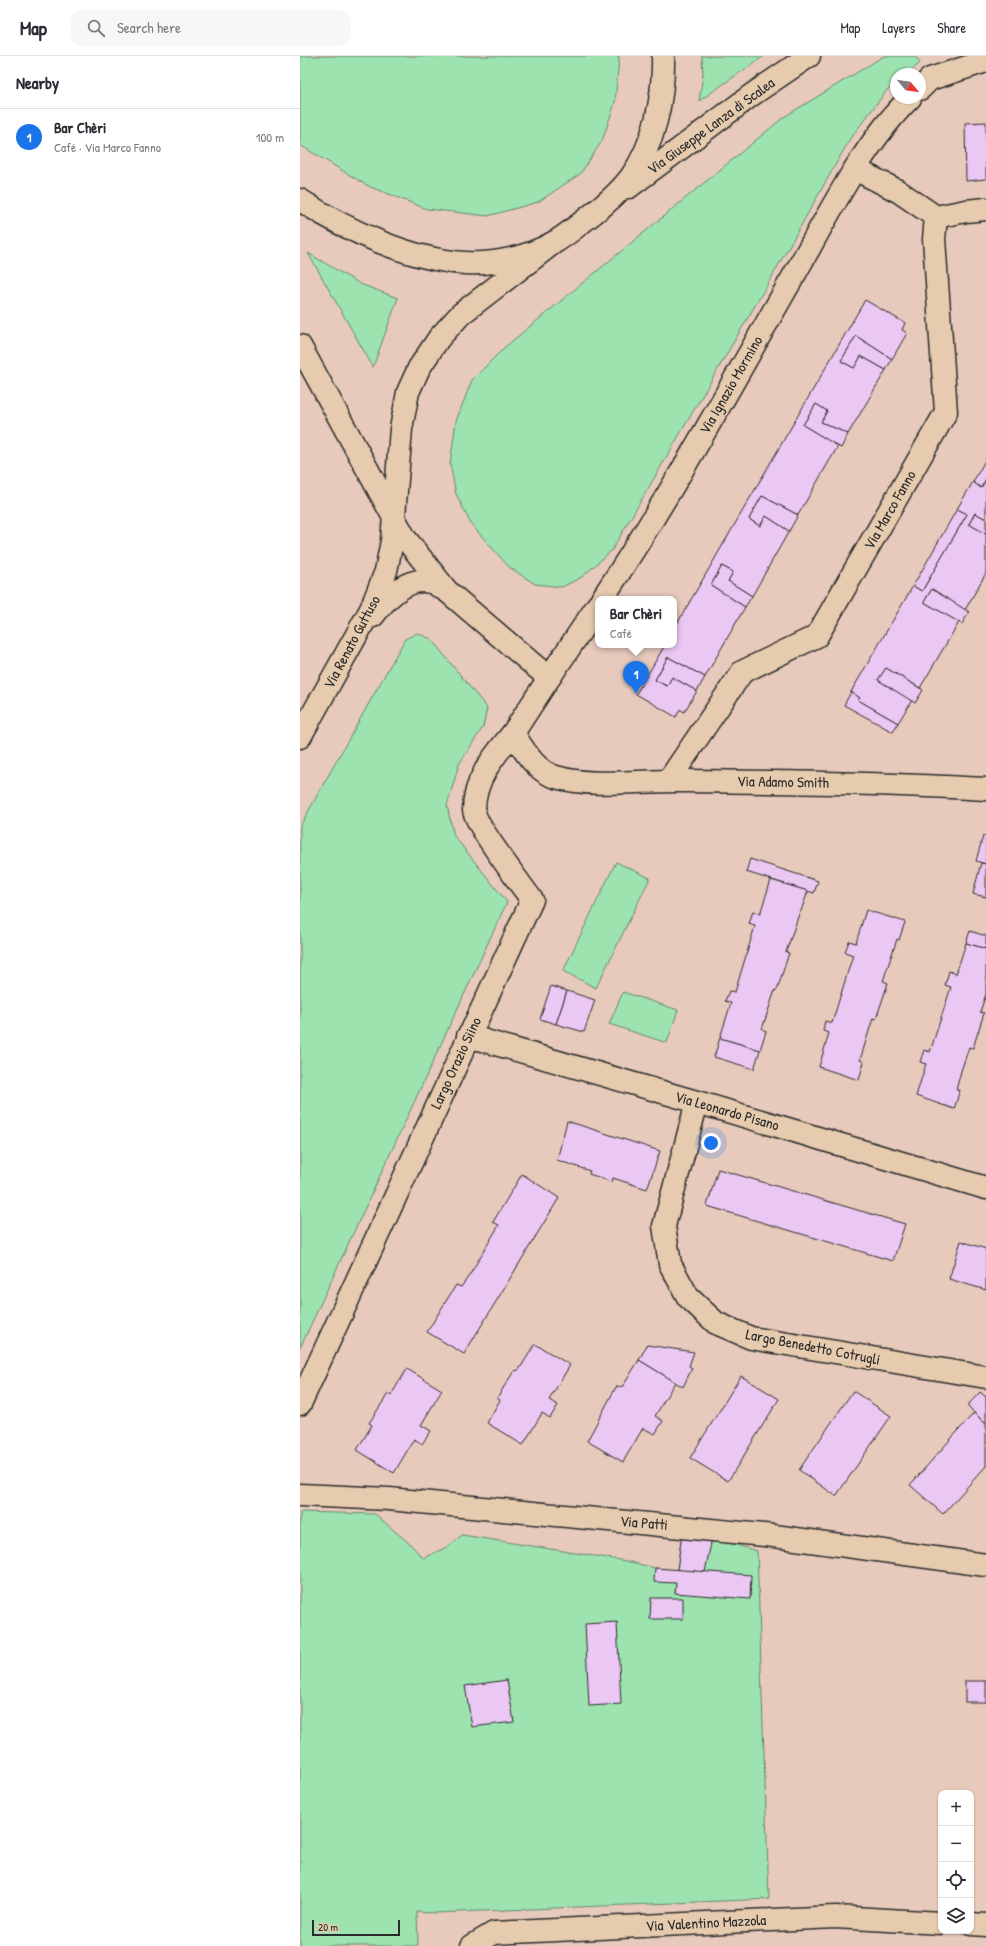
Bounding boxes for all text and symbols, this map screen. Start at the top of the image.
search box [71,10,351,46]
text: Map [20,15,47,41]
icon: search [85,17,107,39]
text: Search here [117,17,181,38]
text: Map [840,18,860,37]
text: Layers [882,18,915,37]
text: Share [937,18,966,37]
north arrow [890,68,926,104]
text: Nearby [16,71,59,94]
street label: Via Giuseppe Lanza di Scalea [643,72,779,179]
text: Bar Chèri [54,117,106,138]
text: 1 [27,128,31,146]
text: 100 m [256,128,284,146]
text: Café · Via Marco Fanno [54,138,161,156]
street label: Via Ignazio Mormino [694,332,767,438]
street label: Via Marco Fanno [858,466,921,553]
street label: Via Renato Guttuso [318,592,385,692]
popup [595,596,677,648]
text: Bar Chèri [610,603,662,624]
text: Café [610,624,632,642]
pin: 1 [623,661,649,694]
street label: Via Adamo Smith [737,770,829,793]
street label: Largo Orazio Siino [425,1013,486,1112]
street label: Via Leonardo Pisano [673,1086,782,1135]
your location [701,1133,721,1153]
street label: Largo Benedetto Cotrugli [744,1323,882,1370]
street label: Via Patti [619,1510,669,1535]
map controls [938,1790,974,1934]
button: + [938,1790,974,1826]
button: − [938,1826,974,1862]
button: locate [938,1862,974,1898]
button: layers [938,1898,974,1934]
street label: Via Valentino Mazzola [645,1909,767,1936]
scale bar [312,1918,400,1937]
text: 20 m [318,1920,338,1934]

